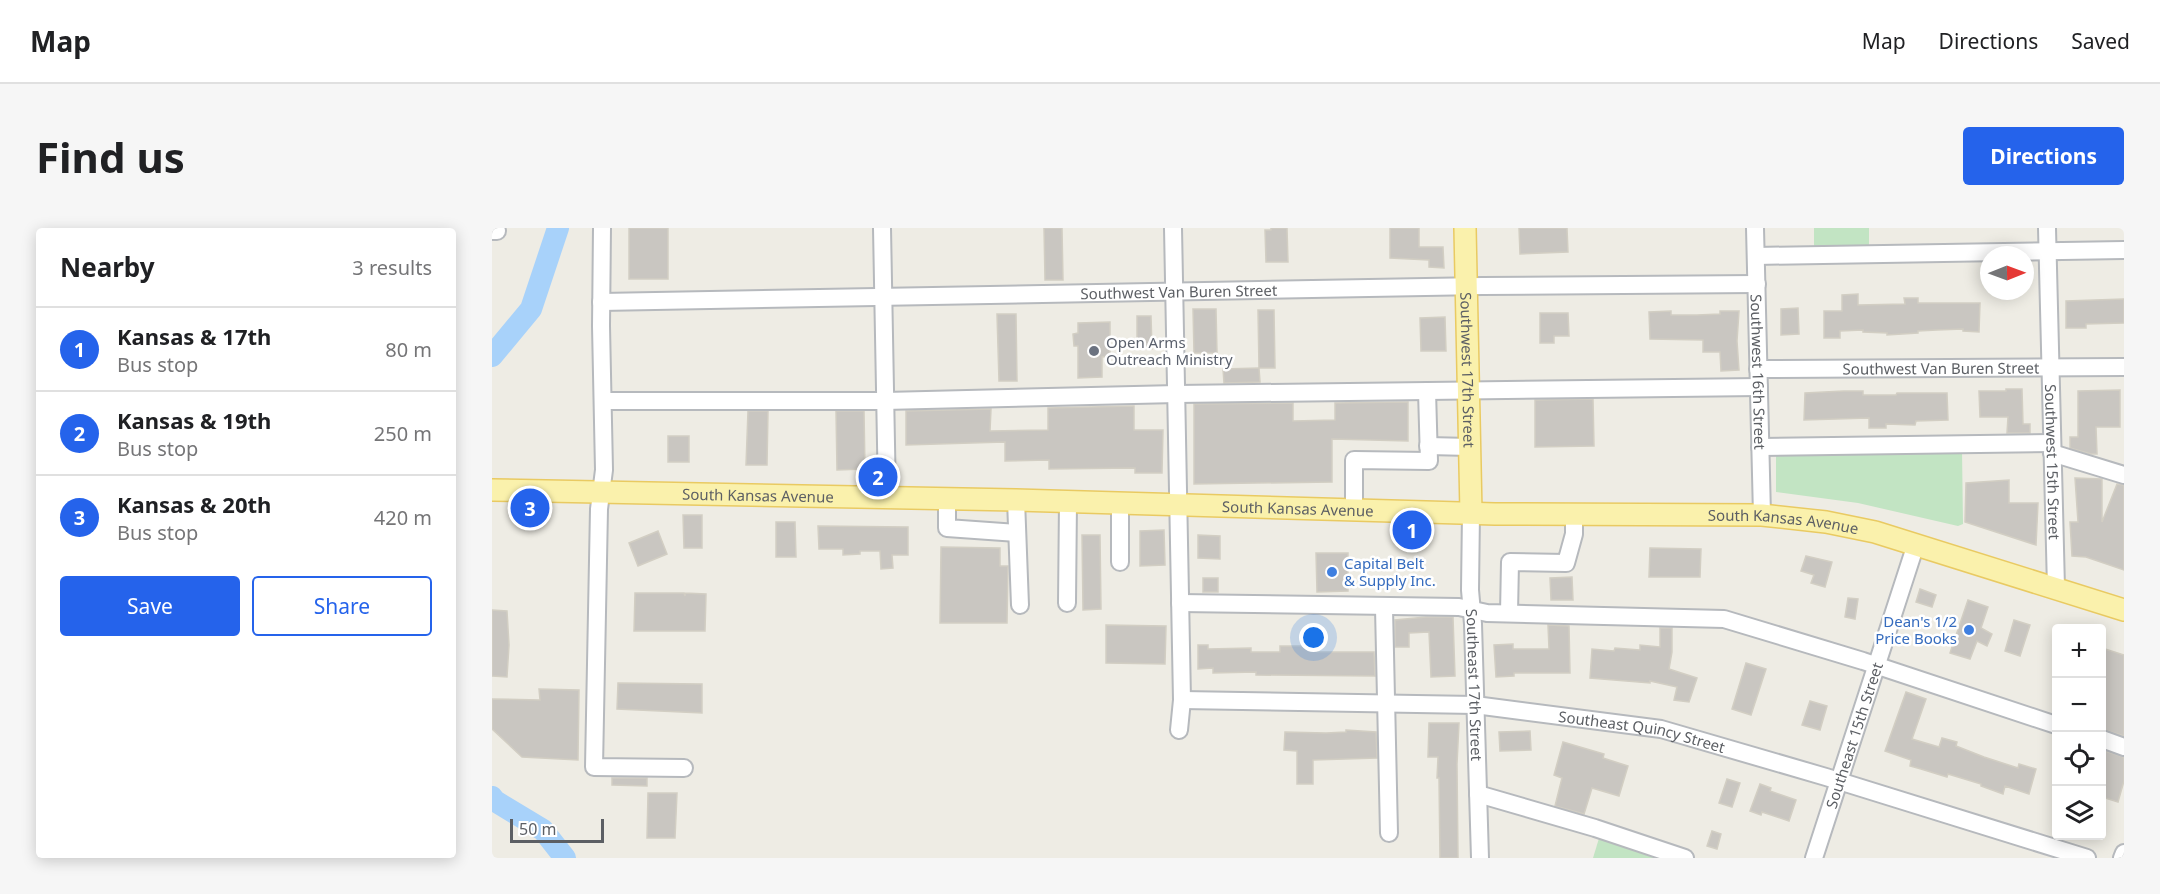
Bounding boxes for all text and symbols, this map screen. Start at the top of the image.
text: Map [30,22,91,60]
text: Map [1862,27,1906,55]
text: Directions [1939,27,2038,55]
text: Saved [2071,27,2130,55]
button: Directions [1963,127,2124,185]
text: Find us [36,128,185,185]
north arrow [1980,246,2034,300]
text: Nearby [60,249,155,285]
text: 3 results [352,254,432,281]
street label: Southwest Van Buren Street [1080,280,1278,303]
street label: Southwest 17th Street [1456,292,1480,449]
street label: Southwest 16th Street [1747,294,1770,451]
text: Kansas & 17th [117,321,271,351]
place label: Open Arms Outreach Ministry [1106,332,1233,369]
text: 1 [74,336,85,363]
text: 80 m [385,336,432,363]
marker: Open Arms Outreach Ministry [1087,344,1101,358]
text: Bus stop [117,351,198,378]
street label: Southwest Van Buren Street [1842,357,2040,379]
street label: Southwest 15th Street [2041,384,2065,541]
text: Kansas & 19th [117,405,271,435]
text: 2 [74,420,85,447]
text: 250 m [374,420,432,447]
text: Bus stop [117,435,198,462]
pin: 2 [858,454,898,500]
street label: South Kansas Avenue [682,484,834,507]
pin: 3 [510,486,549,530]
text: Kansas & 20th [117,489,271,519]
street label: South Kansas Avenue [1222,496,1374,520]
text: 3 [74,504,85,531]
text: 420 m [374,504,432,531]
street label: South Kansas Avenue [1708,505,1860,538]
pin: 1 [1392,508,1432,552]
text: Bus stop [117,519,198,546]
place label: Capital Belt & Supply Inc. [1344,553,1436,590]
marker: Capital Belt & Supply Inc. [1325,565,1339,579]
button: Save [60,576,240,636]
button: Share [252,576,432,636]
street label: Southeast 17th Street [1462,608,1487,762]
place label: Dean's 1/2 Price Books [1875,611,1957,648]
your location [1299,623,1328,652]
marker: Dean's 1/2 Price Books [1962,623,1976,637]
map controls [2052,624,2106,840]
button: + [2052,624,2106,678]
street label: Southeast 15th Street [1821,659,1887,811]
button: − [2052,678,2106,732]
street label: Southeast Quincy Street [1557,706,1728,757]
button: locate [2052,732,2106,786]
button: layers [2052,786,2106,840]
scale bar [510,816,604,844]
text: 50 m [519,818,556,840]

